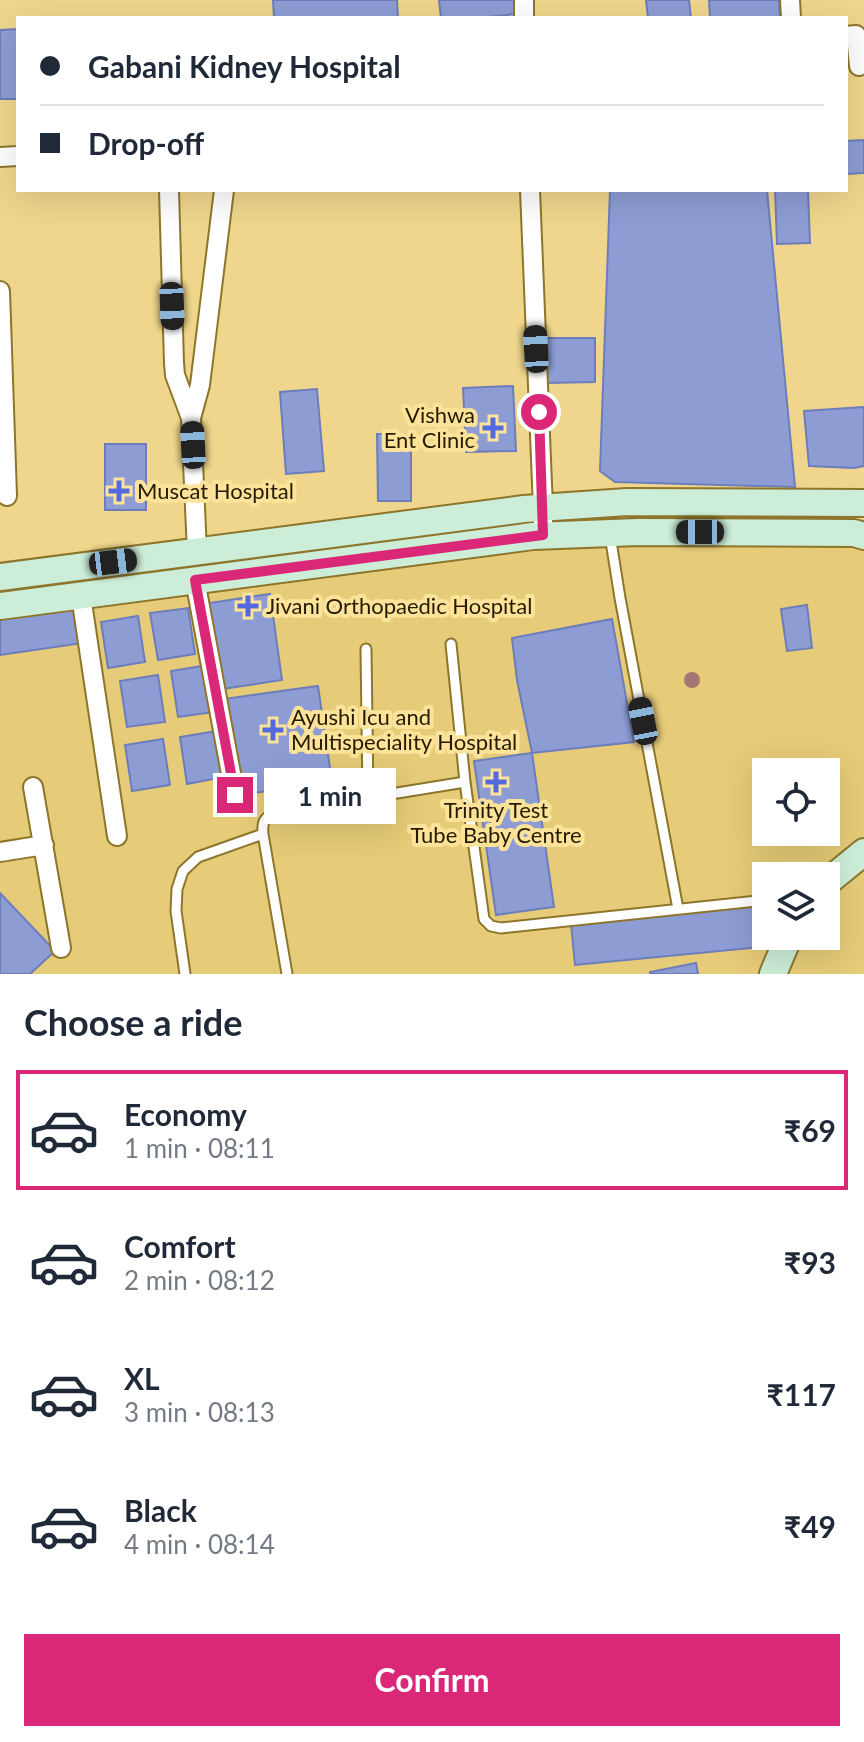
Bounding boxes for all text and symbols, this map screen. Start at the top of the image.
text: Gabani Kidney Hospital [88,48,401,84]
text: Drop-off [88,125,204,161]
car [159,282,185,330]
car [523,324,549,374]
route start [521,394,557,430]
place label: Vishwa Ent Clinic [384,401,475,453]
marker: Vishwa Ent Clinic [482,417,504,439]
car [180,420,206,470]
place label: Muscat Hospital [137,477,294,504]
marker: Muscat Hospital [108,480,130,502]
car [676,520,724,544]
car [88,547,138,577]
place label: Jivani Orthopaedic Hospital [266,592,532,619]
marker: Jivani Orthopaedic Hospital [237,595,259,617]
car [627,695,659,747]
place label: Ayushi Icu and Multispeciality Hospital [291,703,517,755]
marker: Ayushi Icu and Multispeciality Hospital [262,719,284,741]
map controls [752,758,840,950]
button: locate [752,758,840,846]
callout: 1 min [263,767,395,823]
marker: Trinity Test Tube Baby Centre [485,771,507,793]
route end [217,777,253,813]
text: 1 min [298,780,362,812]
place label: Trinity Test Tube Baby Centre [410,796,582,848]
button: layers [752,862,840,950]
text: Choose a ride [24,1000,243,1044]
icon: car [28,1094,100,1166]
text: Economy [124,1096,247,1132]
text: ₹69 [784,1112,836,1148]
text: 1 min · 08:11 [124,1132,275,1164]
icon: car [28,1226,100,1298]
text: Comfort [124,1228,236,1264]
text: ₹93 [784,1244,836,1280]
text: 2 min · 08:12 [124,1264,275,1296]
icon: car [28,1358,100,1430]
text: XL [124,1360,160,1396]
text: ₹117 [766,1376,836,1412]
text: 3 min · 08:13 [124,1396,275,1428]
icon: car [28,1490,100,1562]
text: Black [124,1492,197,1528]
text: ₹49 [784,1508,836,1544]
text: 4 min · 08:14 [124,1528,275,1560]
button: Confirm [24,1634,840,1726]

